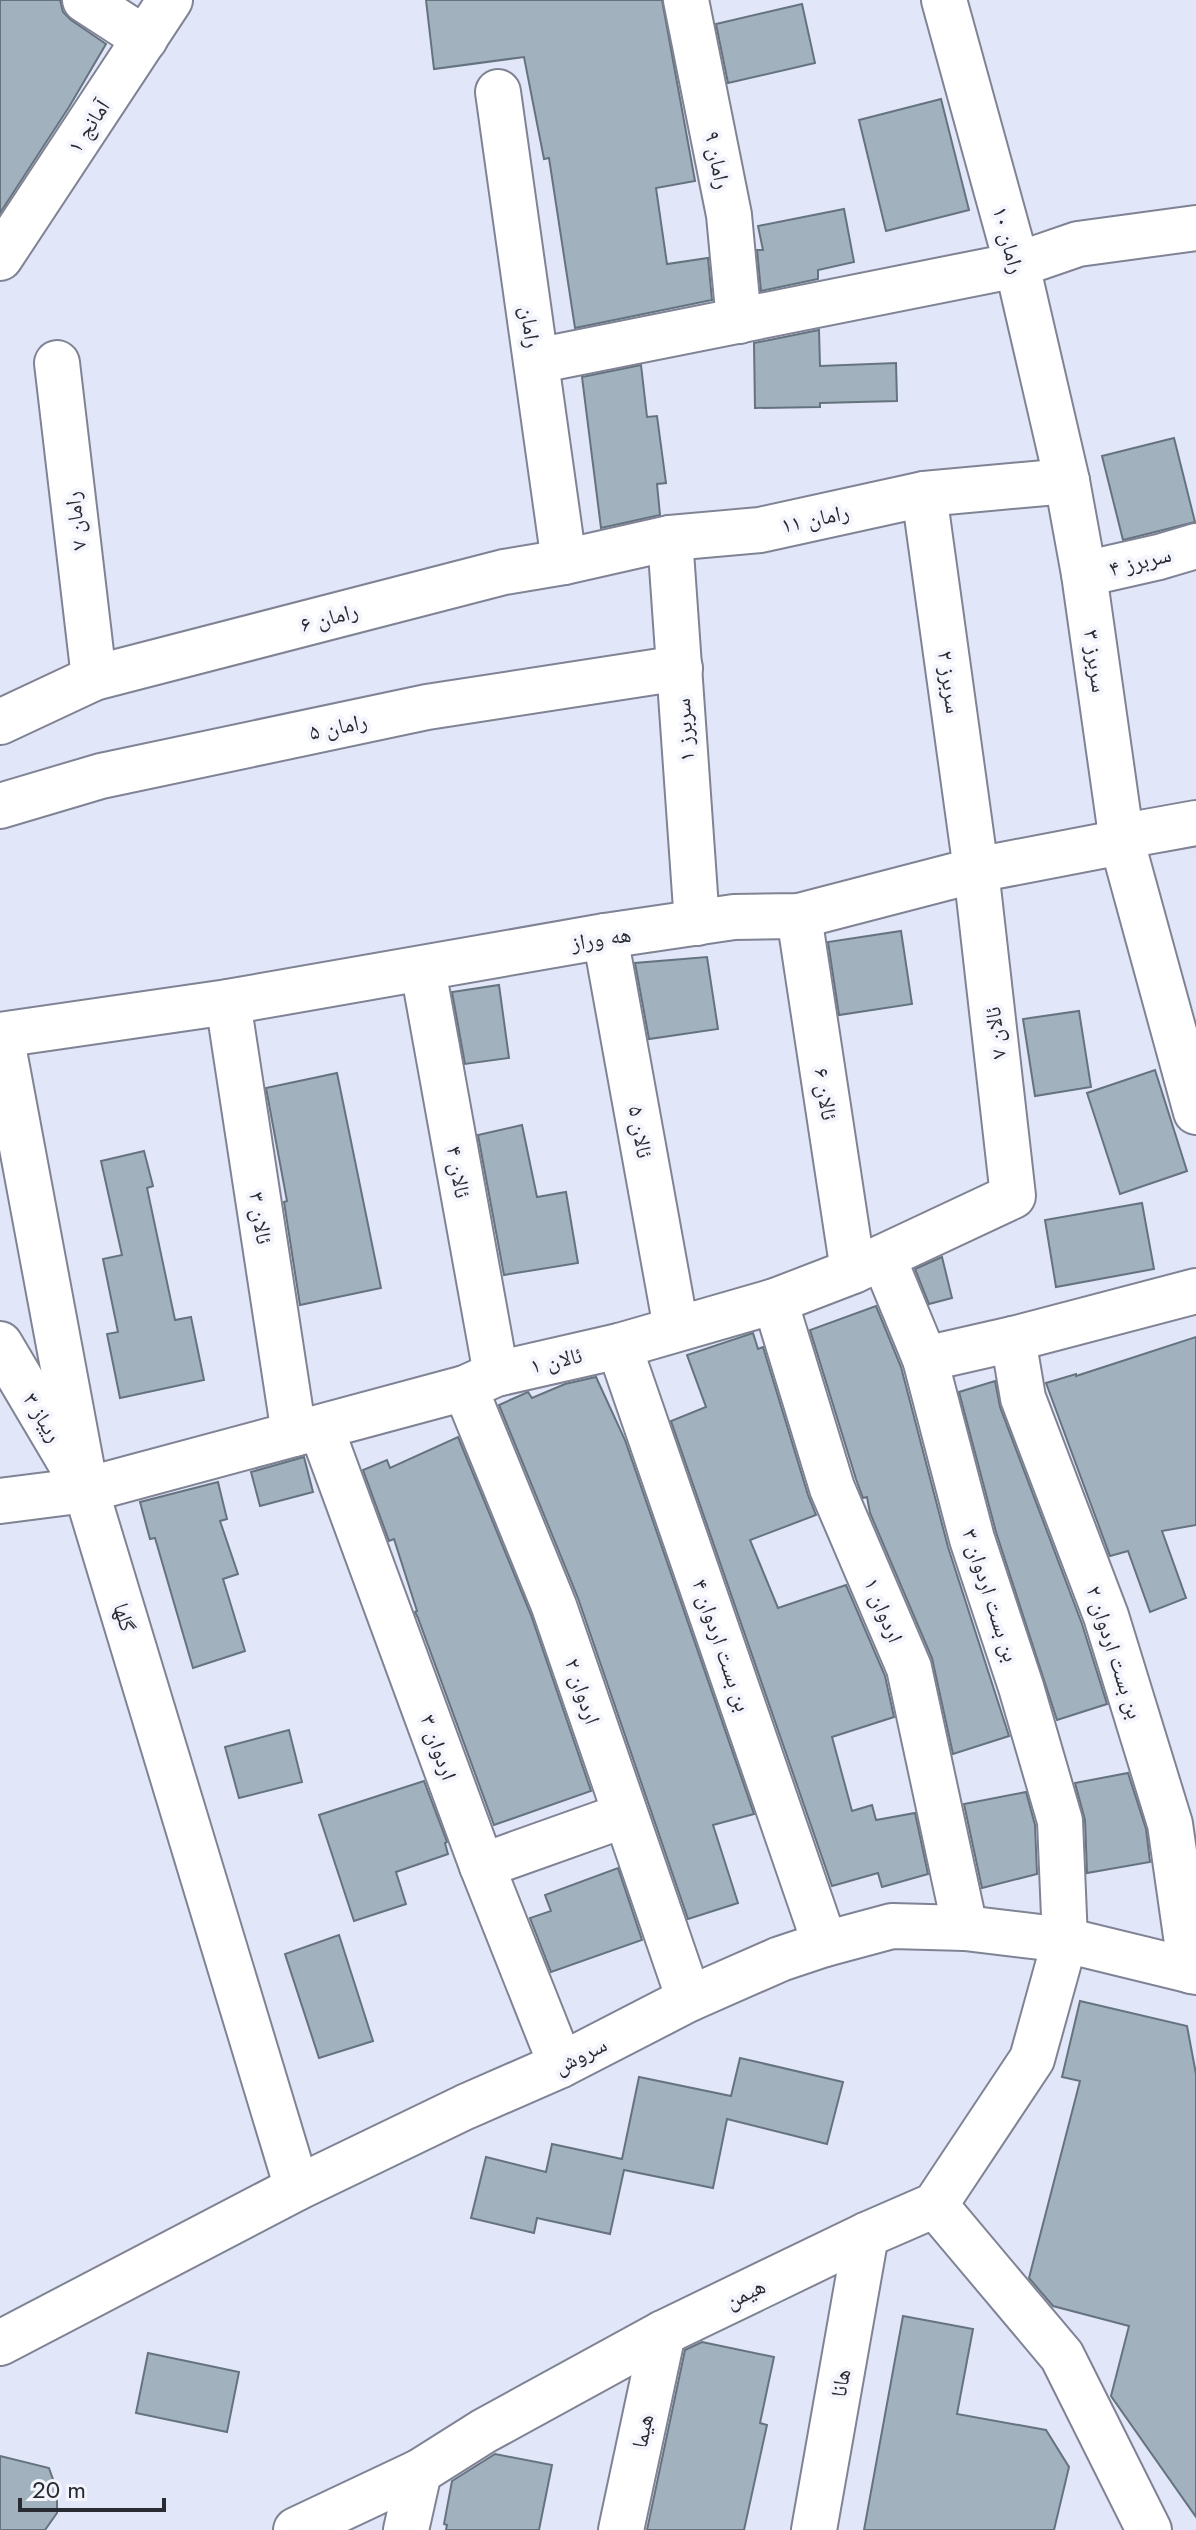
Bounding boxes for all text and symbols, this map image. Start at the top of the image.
street label: آمانج ۱ [59,93,117,159]
street label: رامان ۹ [697,128,739,192]
street label: رامان ۱۰ [985,203,1033,277]
street label: رامان [512,304,550,350]
street label: رامان ۷ [56,490,94,552]
street label: رامان ۱۱ [778,495,852,541]
street label: سربرز ۴ [1105,538,1175,584]
street label: رامان ۶ [296,594,362,640]
street label: سربرز ۳ [1076,627,1116,695]
street label: سربرز ۲ [930,648,970,716]
street label: سربرز ۱ [666,697,702,763]
street label: رامان ۵ [306,704,370,748]
street label: هه وراز [568,917,633,959]
street label: ئالان ۷ [976,1005,1014,1061]
street label: ئالان ۶ [806,1066,846,1122]
street label: ئالان ۵ [621,1103,661,1161]
street label: ئالان ۴ [439,1143,479,1201]
street label: ئالان ۳ [241,1190,281,1246]
street label: ئالان ۱ [527,1339,585,1381]
street label: ریباز ۳ [16,1386,70,1448]
street label: بن بست اردوان ۳ [954,1524,1028,1666]
street label: اردوان ۱ [856,1573,912,1647]
street label: بن بست اردوان ۴ [684,1574,760,1716]
street label: بن بست اردوان ۲ [1078,1581,1152,1723]
street label: گلها [106,1599,144,1635]
street label: اردوان ۲ [557,1654,609,1728]
street label: اردوان ۳ [412,1710,466,1784]
street label: سروش [548,2028,612,2082]
street label: هیمن [720,2270,770,2316]
street label: هانا [822,2366,858,2400]
street label: هیما [623,2411,661,2451]
scale bar [20,2462,164,2512]
text: 20 m [32,2472,86,2507]

